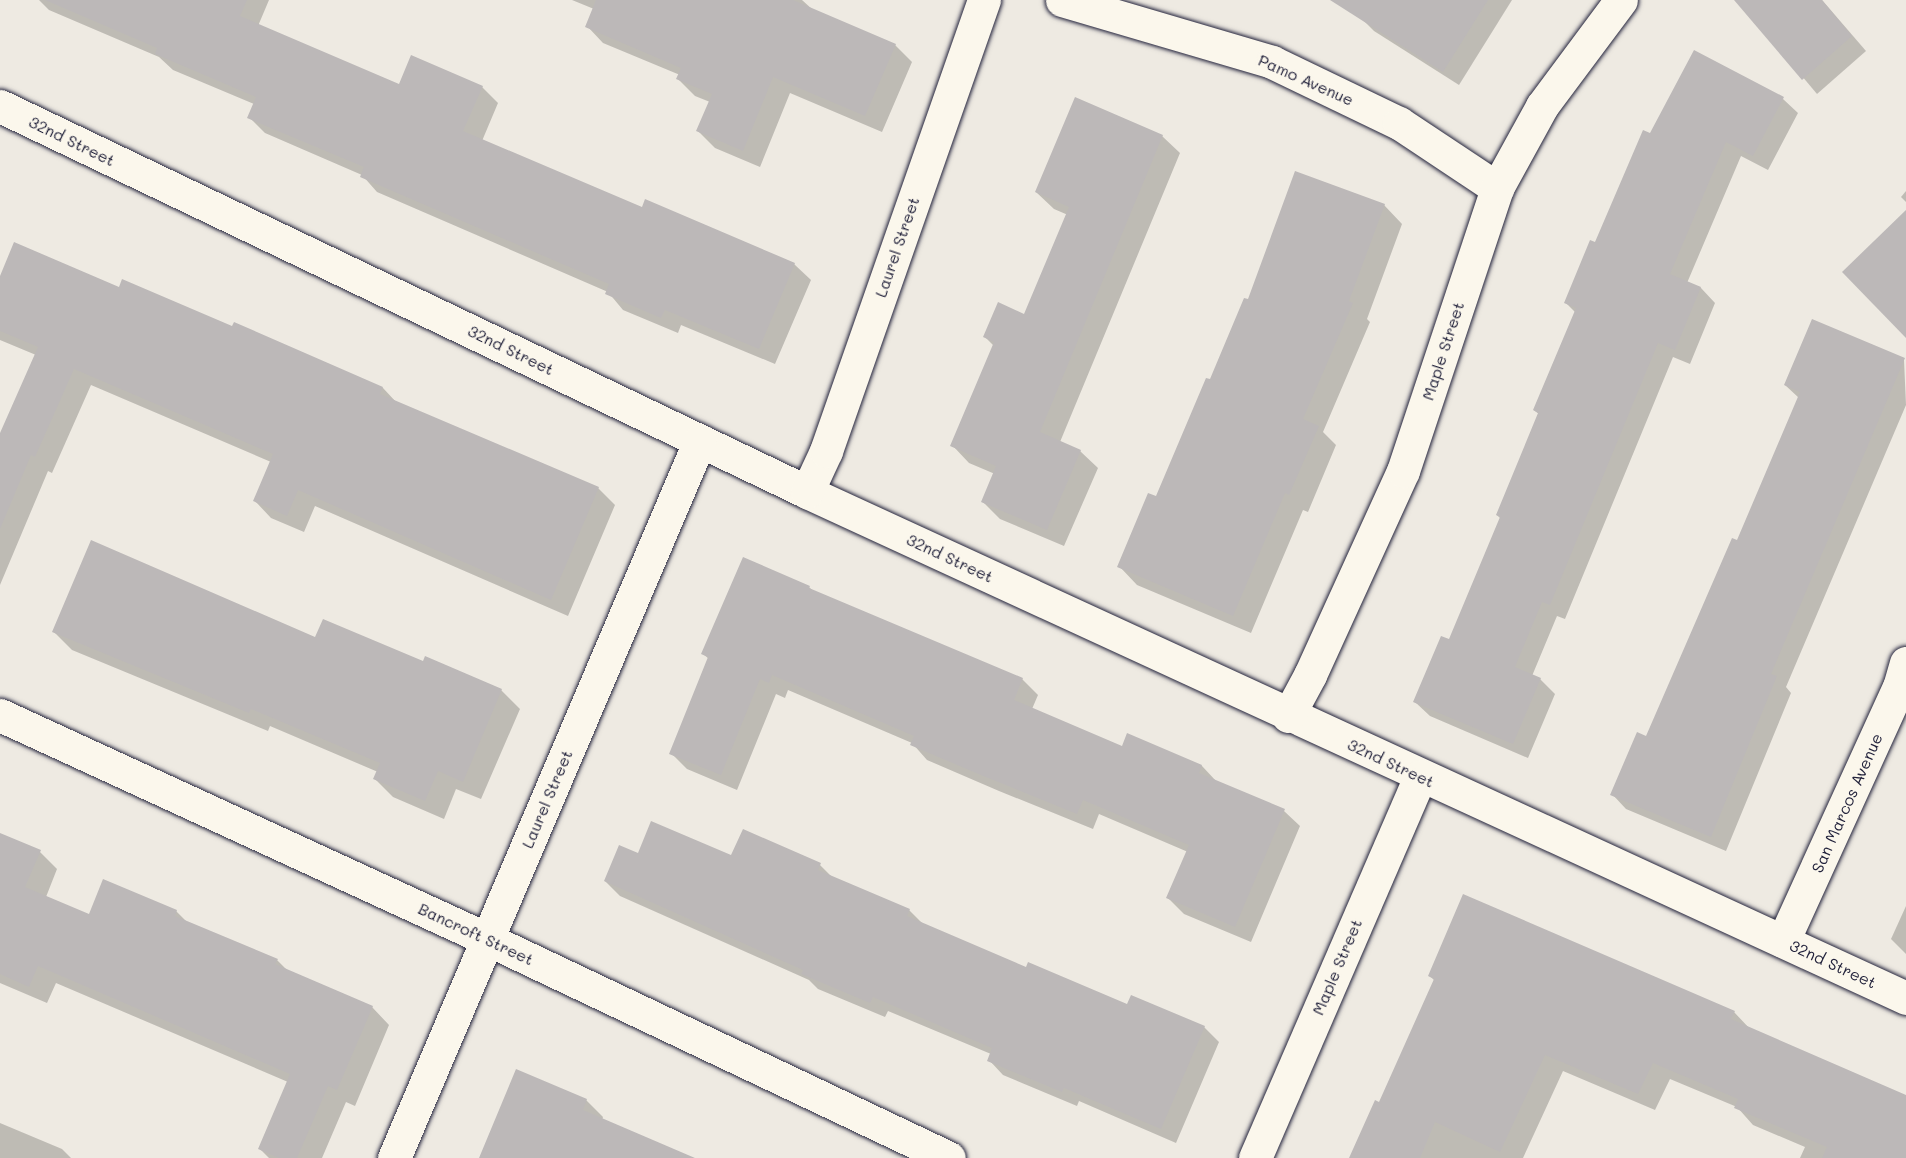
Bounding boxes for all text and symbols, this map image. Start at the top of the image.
street label: Pamo Avenue [1255,50,1357,110]
street label: 32nd Street [26,112,118,170]
street label: Laurel Street [871,194,923,300]
street label: Maple Street [1418,299,1468,403]
street label: 32nd Street [465,321,557,379]
street label: 32nd Street [904,530,996,586]
street label: San Marcos Avenue [1808,730,1886,876]
street label: 32nd Street [1345,735,1437,791]
street label: Laurel Street [518,747,576,851]
street label: Bancroft Street [415,899,537,969]
street label: Maple Street [1308,916,1366,1018]
street label: 32nd Street [1787,936,1879,992]

